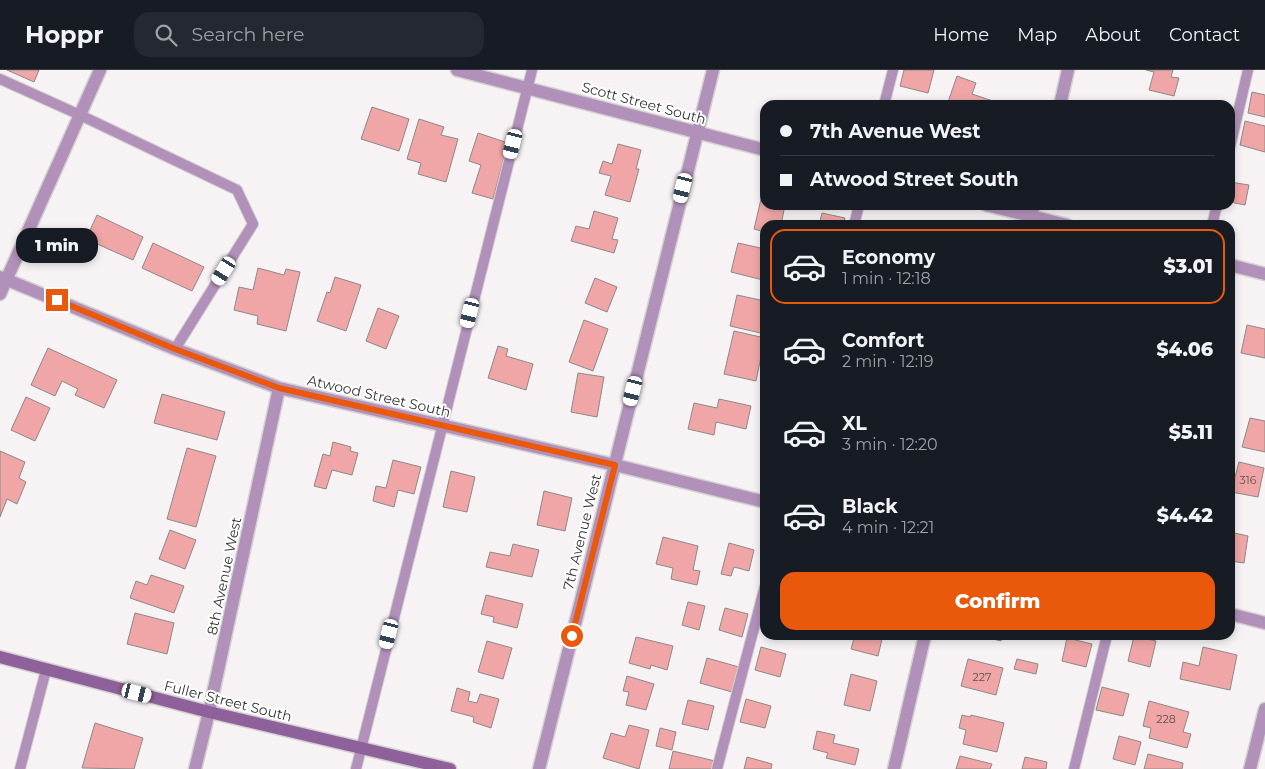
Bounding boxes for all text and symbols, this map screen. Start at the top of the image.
search box [134,12,484,57]
text: Hoppr [25,20,104,49]
icon: search [152,21,180,49]
text: Search here [192,23,305,46]
text: Home [933,24,989,46]
text: Map [1017,24,1057,46]
text: About [1085,24,1141,46]
text: Contact [1169,24,1240,46]
street label: Scott Street South [580,78,708,128]
text: 7th Avenue West [810,120,980,143]
car [502,128,523,160]
text: Atwood Street South [810,168,1019,191]
car [672,172,693,204]
callout: 1 min [16,228,98,262]
text: 1 min [35,236,79,255]
icon: car [782,244,827,289]
text: Economy [842,246,935,269]
car [209,254,238,288]
text: $3.01 [1164,255,1213,278]
text: 1 min · 12:18 [842,269,931,288]
route end [46,289,68,311]
car [459,297,480,329]
icon: car [782,327,827,372]
text: Comfort [842,329,924,352]
text: $4.06 [1156,338,1213,361]
text: 2 min · 12:19 [842,352,934,371]
street label: Atwood Street South [306,371,452,421]
car [622,375,643,407]
icon: car [782,410,827,455]
text: XL [842,412,867,435]
text: $5.11 [1169,421,1213,444]
text: 3 min · 12:20 [842,435,938,454]
street label: 7th Avenue West [559,472,605,592]
house number: 316 [1240,473,1257,487]
icon: car [782,493,827,538]
text: Black [842,495,898,518]
text: $4.42 [1157,504,1213,527]
street label: 8th Avenue West [203,515,245,637]
text: 4 min · 12:21 [842,518,934,537]
button: Confirm [780,572,1215,630]
car [378,618,399,650]
route start [561,625,583,647]
house number: 227 [973,670,991,684]
street label: Fuller Street South [162,676,294,726]
car [120,682,153,704]
house number: 228 [1156,712,1176,726]

